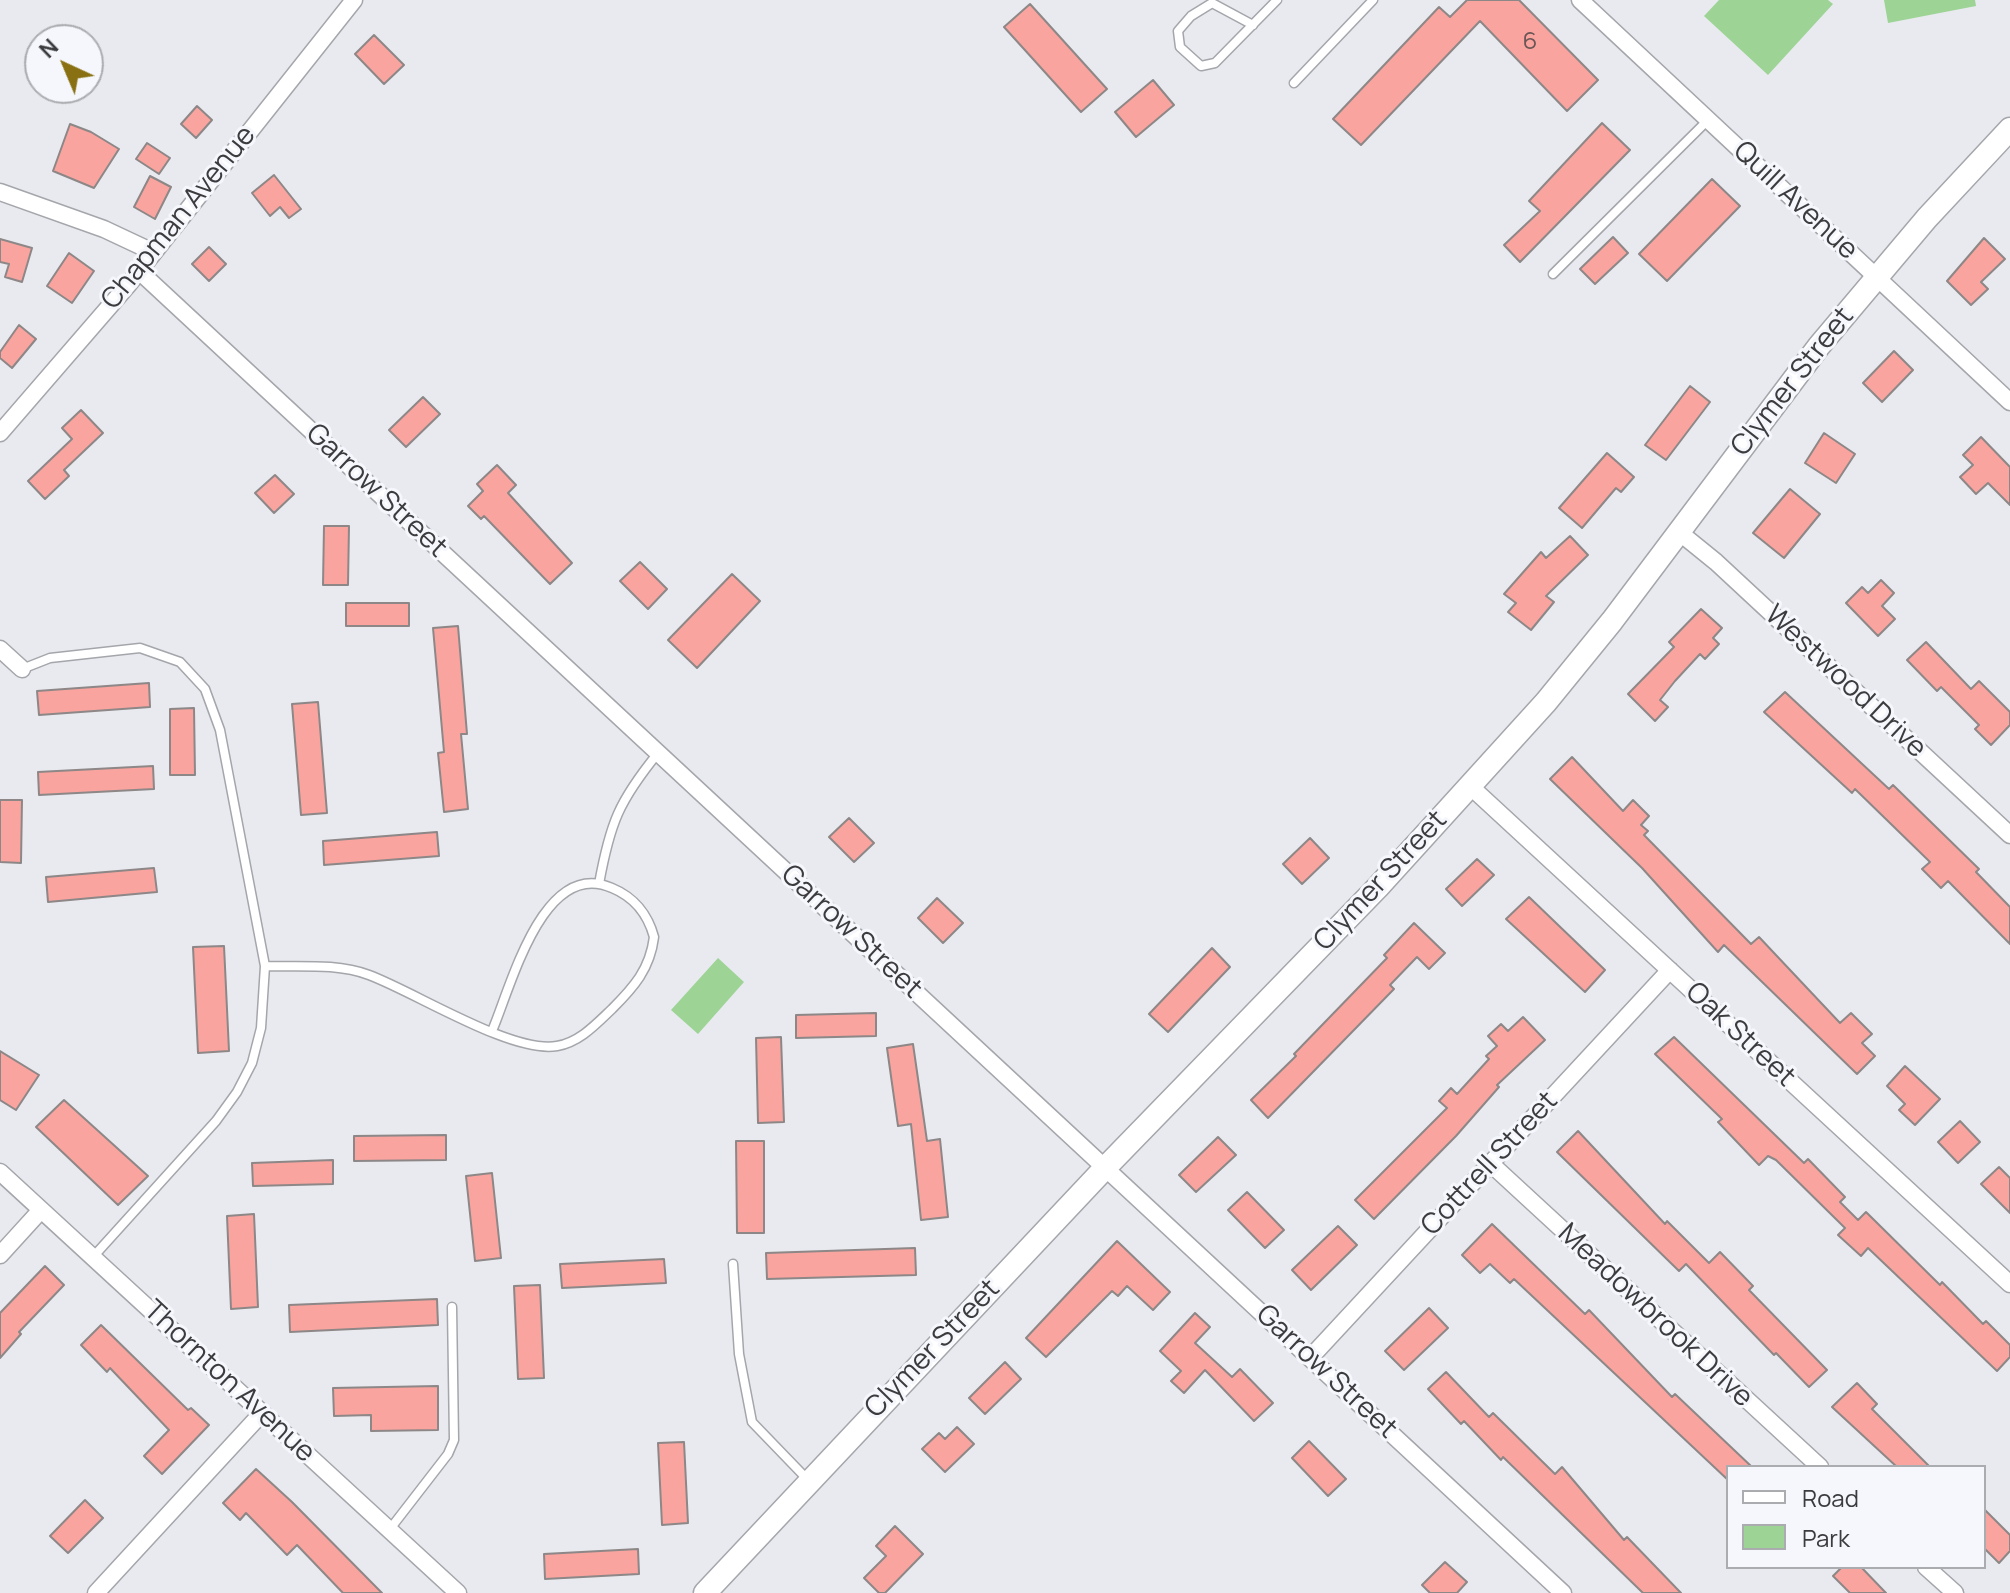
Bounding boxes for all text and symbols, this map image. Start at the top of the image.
north arrow [24,24,104,104]
house number: 6 [1523,28,1537,56]
text: N [33,32,65,64]
street label: Chapman Avenue [95,120,263,316]
street label: Quill Avenue [1726,135,1864,267]
street label: Clymer Street [1725,301,1861,463]
street label: Garrow Street [299,417,453,565]
street label: Westwood Drive [1757,599,1933,765]
street label: Clymer Street [1308,804,1454,958]
street label: Garrow Street [774,858,928,1006]
street label: Oak Street [1678,976,1802,1094]
street label: Cottrell Street [1415,1085,1565,1243]
street label: Meadowbrook Drive [1551,1217,1759,1415]
street label: Clymer Street [859,1273,1007,1425]
street label: Thornton Avenue [136,1294,322,1470]
street label: Garrow Street [1249,1298,1403,1446]
legend [1726,1465,1986,1569]
text: Road [1802,1481,1859,1514]
text: Park [1802,1521,1850,1554]

